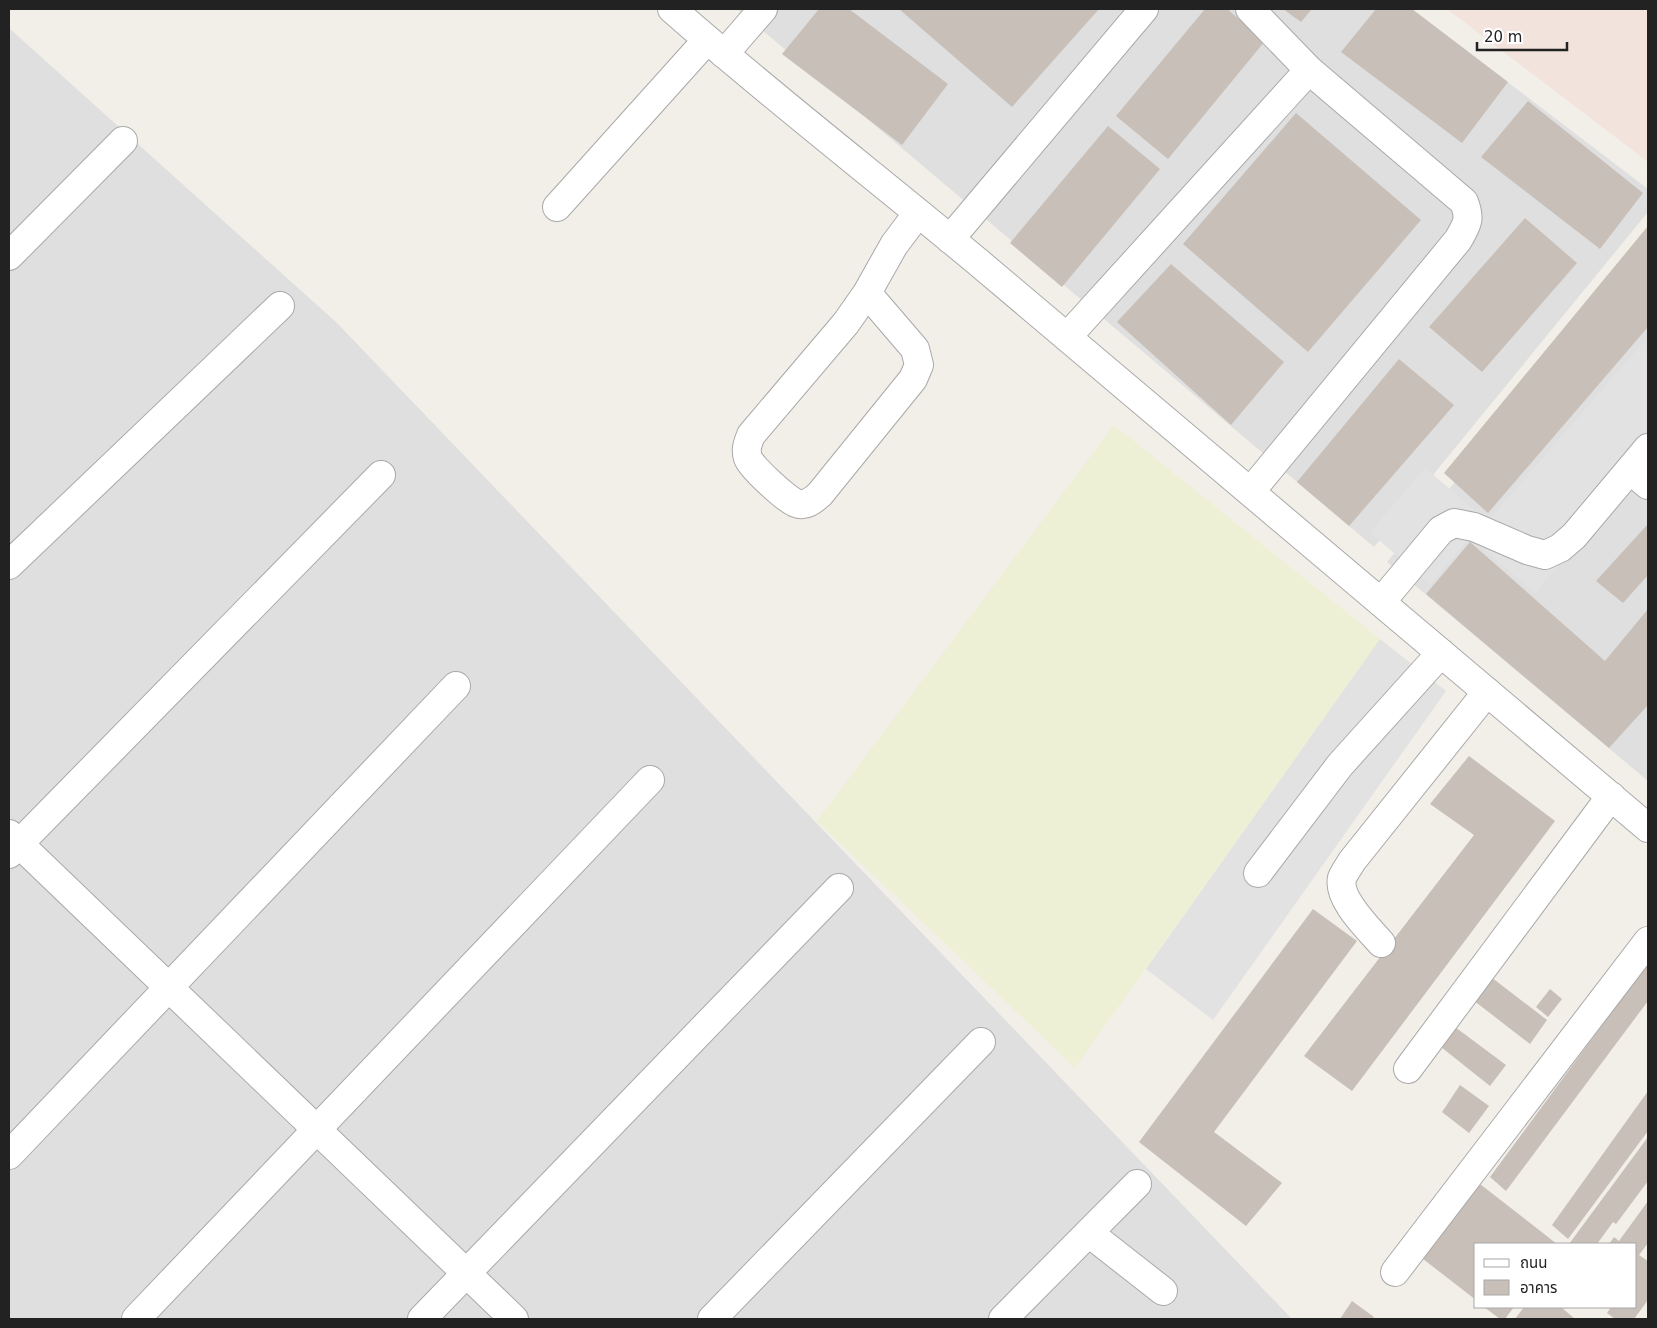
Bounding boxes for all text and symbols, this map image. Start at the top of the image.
scale bar [1477,20,1567,52]
text: 20 m [1484,28,1522,46]
legend [1474,1243,1637,1308]
text: ถนน [1520,1254,1547,1272]
text: อาคาร [1520,1279,1557,1297]

